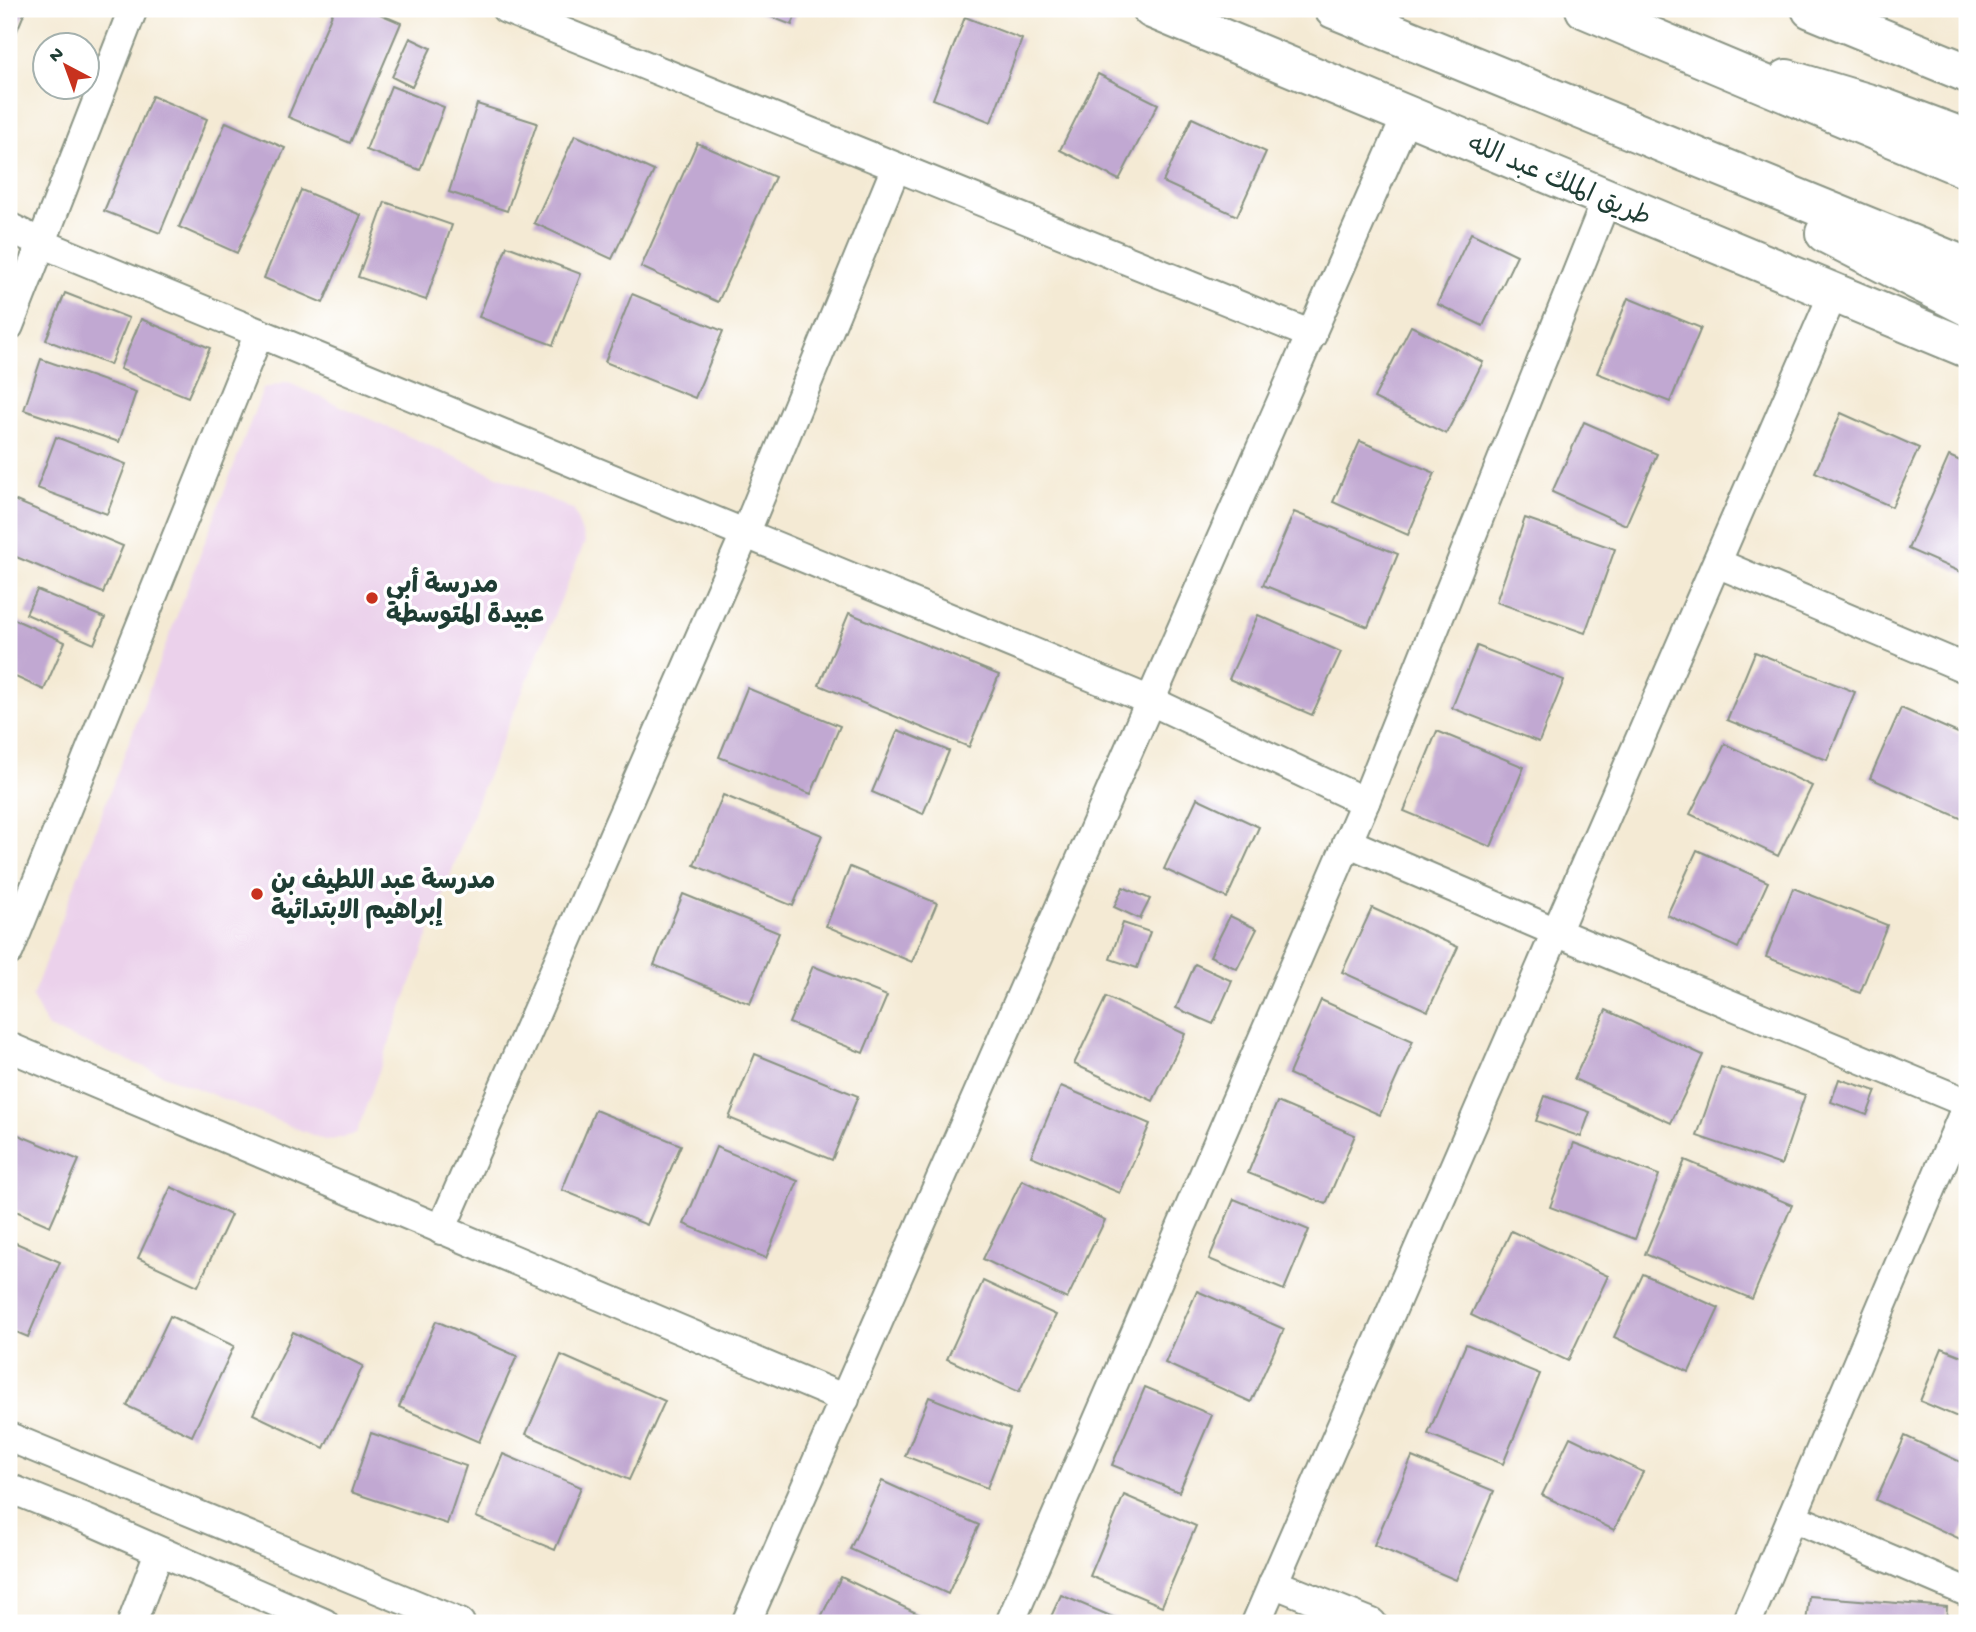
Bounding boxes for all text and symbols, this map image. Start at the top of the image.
north arrow [32,32,102,102]
text: N [45,43,69,69]
street label: طريق الملك عبد الله [1462,131,1654,236]
place label: مدرسة أبي عبيدة المتوسطة [386,567,544,633]
marker: مدرسة أبي عبيدة المتوسطة [364,590,380,606]
place label: مدرسة عبد اللطيف بن إبراهيم الابتدائية [271,867,495,929]
marker: مدرسة عبد اللطيف بن إبراهيم الابتدائية [249,886,265,902]

